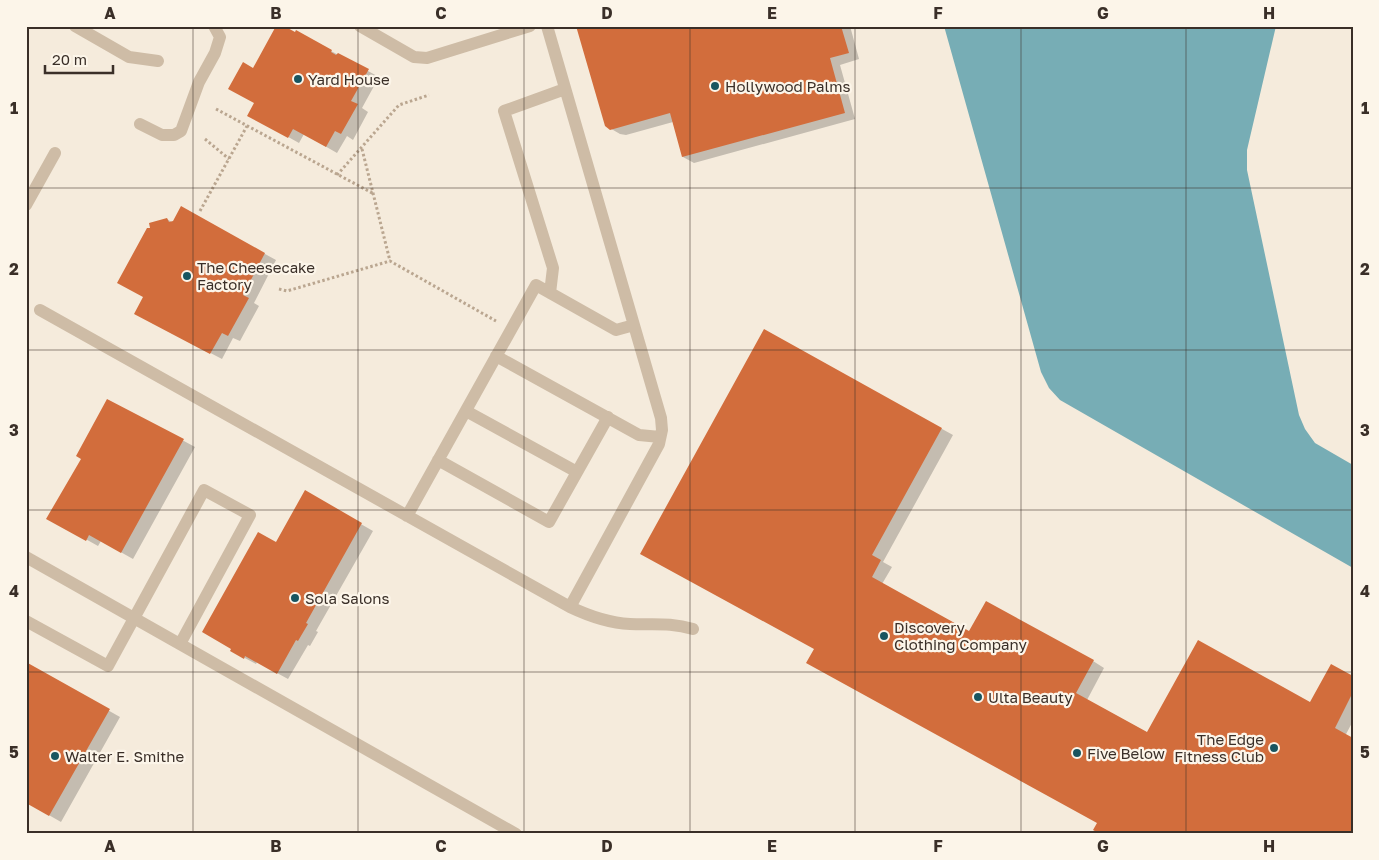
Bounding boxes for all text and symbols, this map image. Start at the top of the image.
text: A [104,3,116,23]
text: B [270,3,282,23]
text: C [435,3,447,23]
text: D [601,3,613,23]
text: E [767,3,777,23]
text: F [933,3,943,23]
text: G [1097,3,1109,23]
text: H [1263,3,1275,23]
scale bar [45,42,112,74]
text: 20 m [52,50,87,68]
place label: Yard House [308,70,390,88]
marker: Yard House [292,73,304,85]
place label: Hollywood Palms [725,77,851,95]
marker: Hollywood Palms [709,80,721,92]
text: 1 [10,98,18,118]
text: 1 [1361,98,1369,118]
place label: The Cheesecake Factory [197,258,315,293]
text: 2 [9,259,19,279]
text: 2 [1360,259,1370,279]
marker: The Cheesecake Factory [181,270,193,282]
text: 3 [9,420,19,440]
text: 3 [1360,420,1370,440]
text: 4 [9,581,19,601]
text: 4 [1360,581,1370,601]
place label: Sola Salons [305,589,390,607]
marker: Sola Salons [289,592,301,604]
place label: Discovery Clothing Company [894,618,1027,653]
marker: Discovery Clothing Company [878,630,890,642]
place label: Ulta Beauty [988,688,1073,706]
marker: Ulta Beauty [972,691,984,703]
place label: The Edge Fitness Club [1174,730,1264,765]
text: 5 [9,742,19,762]
marker: The Edge Fitness Club [1268,742,1280,754]
text: 5 [1360,742,1370,762]
place label: Five Below [1087,744,1165,762]
place label: Walter E. Smithe [65,747,185,765]
marker: Five Below [1071,747,1083,759]
marker: Walter E. Smithe [49,750,61,762]
text: A [104,836,116,856]
text: B [270,836,282,856]
text: C [435,836,447,856]
text: D [601,836,613,856]
text: E [767,836,777,856]
text: F [933,836,943,856]
text: G [1097,836,1109,856]
text: H [1263,836,1275,856]

